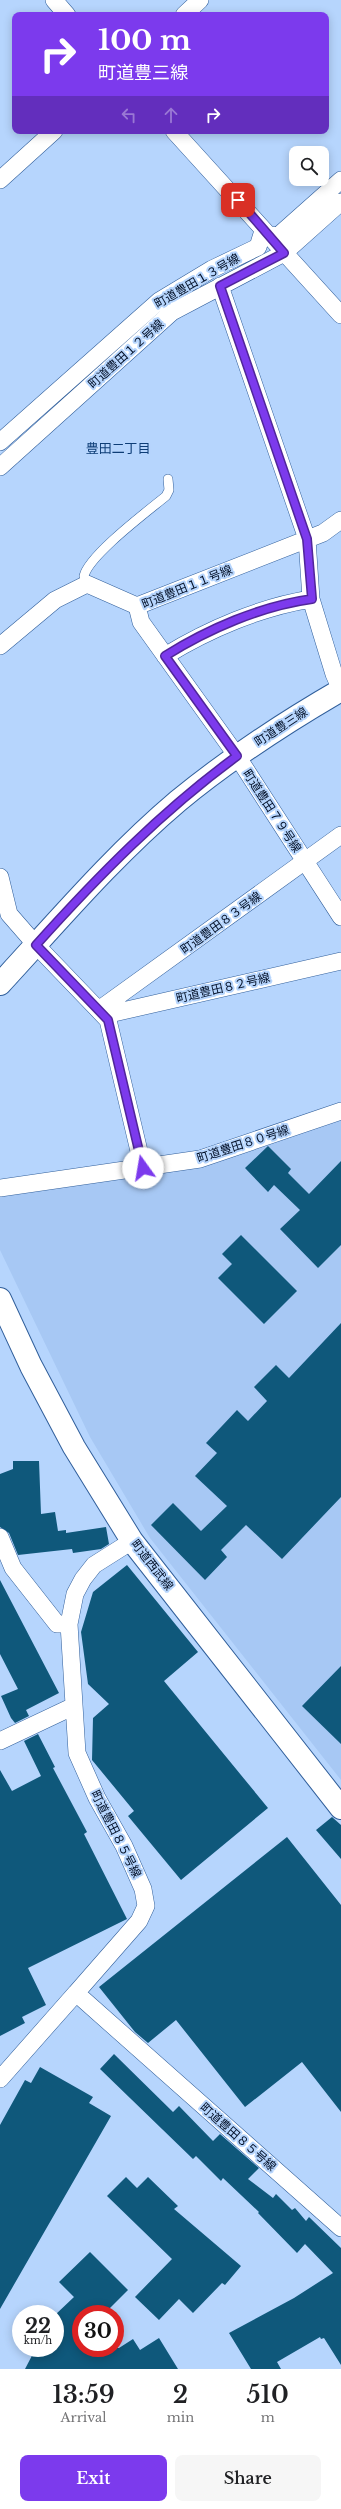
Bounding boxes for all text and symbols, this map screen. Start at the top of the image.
text: 100 m [98,23,191,58]
icon: right [32,28,84,80]
text: 町道豊三線 [98,62,188,84]
icon: left [118,104,140,126]
icon: ahead [160,104,182,126]
icon: right [202,104,224,126]
map controls [289,146,329,186]
button: search [289,146,329,186]
pin [221,183,255,217]
icon: arrive [227,189,249,211]
street label: 町道豊田１３号線 [151,250,242,311]
street label: 町道豊田１２号線 [85,316,166,391]
district label: 豊田二丁目 [85,440,151,457]
street label: 町道豊田１１号線 [139,562,234,611]
street label: 町道豊三線 [251,704,310,749]
street label: 町道豊田７９号線 [240,766,305,855]
street label: 町道豊田８３号線 [177,888,264,957]
street label: 町道豊田８２号線 [174,969,271,1006]
street label: 町道豊田８０号線 [195,1122,291,1165]
position arrow [122,1147,164,1189]
street label: 町道西武線 [128,1536,177,1593]
street label: 町道豊田８５号線 [88,1788,145,1880]
street label: 町道豊田８５号線 [197,2099,279,2174]
speed limit sign: 30 [72,2305,124,2357]
text: 22 [25,2314,51,2338]
text: km/h [24,2334,52,2347]
text: 13:59 [52,2380,115,2409]
text: 2 [173,2380,188,2409]
text: 510 [246,2380,289,2409]
text: Arrival [60,2409,106,2426]
text: min [167,2409,194,2426]
text: m [261,2409,275,2426]
button: Exit [20,2455,167,2501]
button: Share [175,2455,321,2501]

